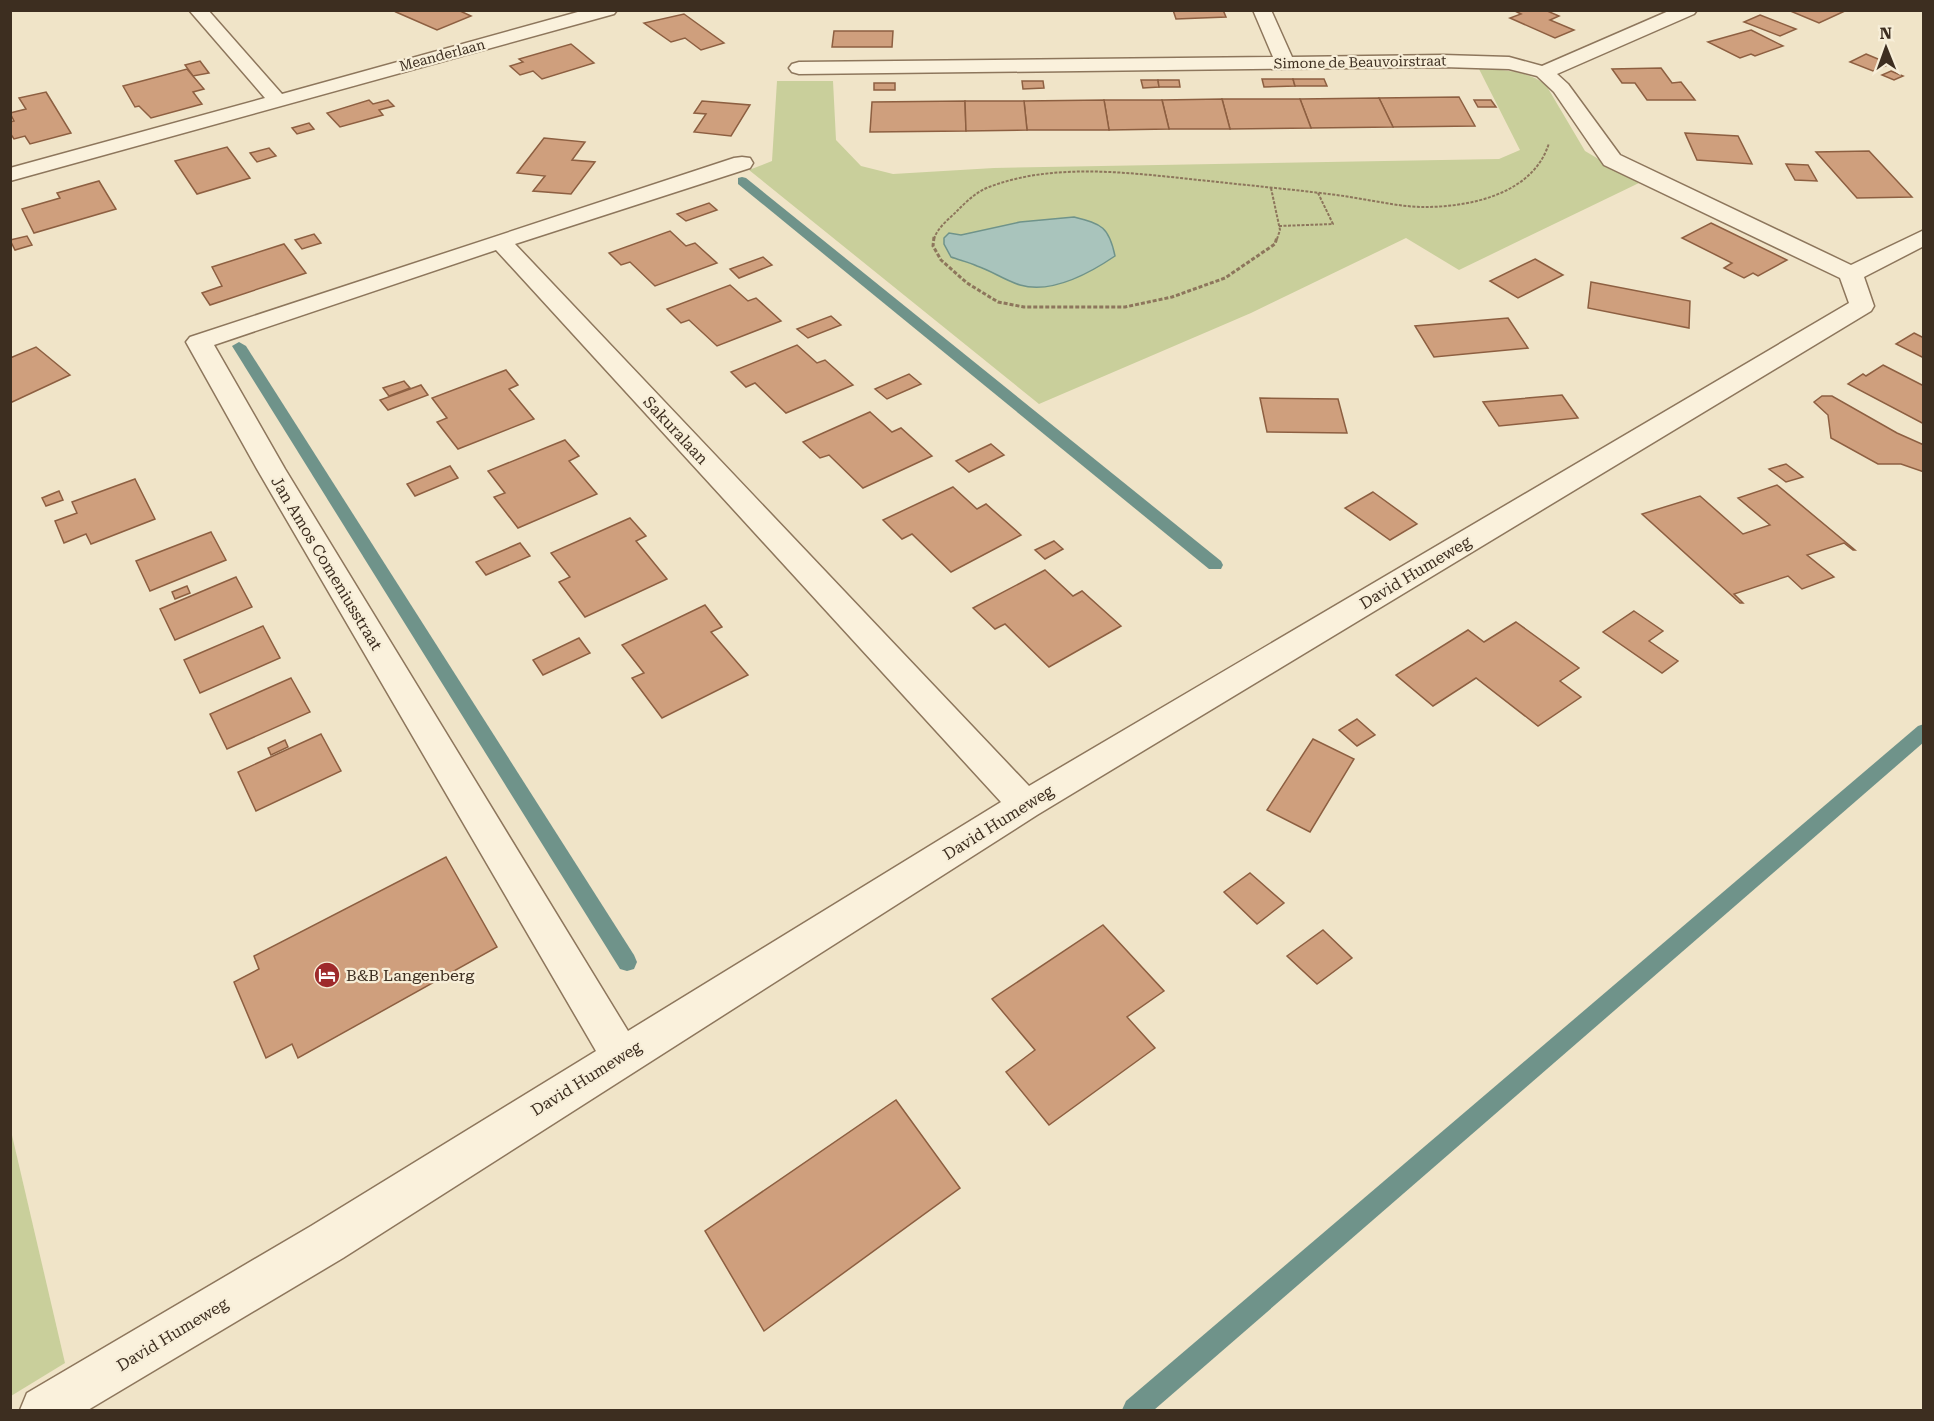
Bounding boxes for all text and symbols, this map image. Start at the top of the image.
north arrow [1856,18,1916,78]
text: N [1879,24,1892,43]
street label: Meanderlaan [397,36,487,74]
street label: Simone de Beauvoirstraat [1274,52,1446,72]
street label: Sakuralaan [639,392,712,468]
street label: Jan Amos Comeniusstraat [267,473,386,654]
street label: David Humeweg [1356,531,1475,613]
street label: David Humeweg [940,780,1058,864]
hotel icon: B&B Langenberg [312,960,342,990]
place label: B&B Langenberg [346,966,475,985]
street label: David Humeweg [528,1036,646,1120]
street label: David Humeweg [113,1293,232,1375]

